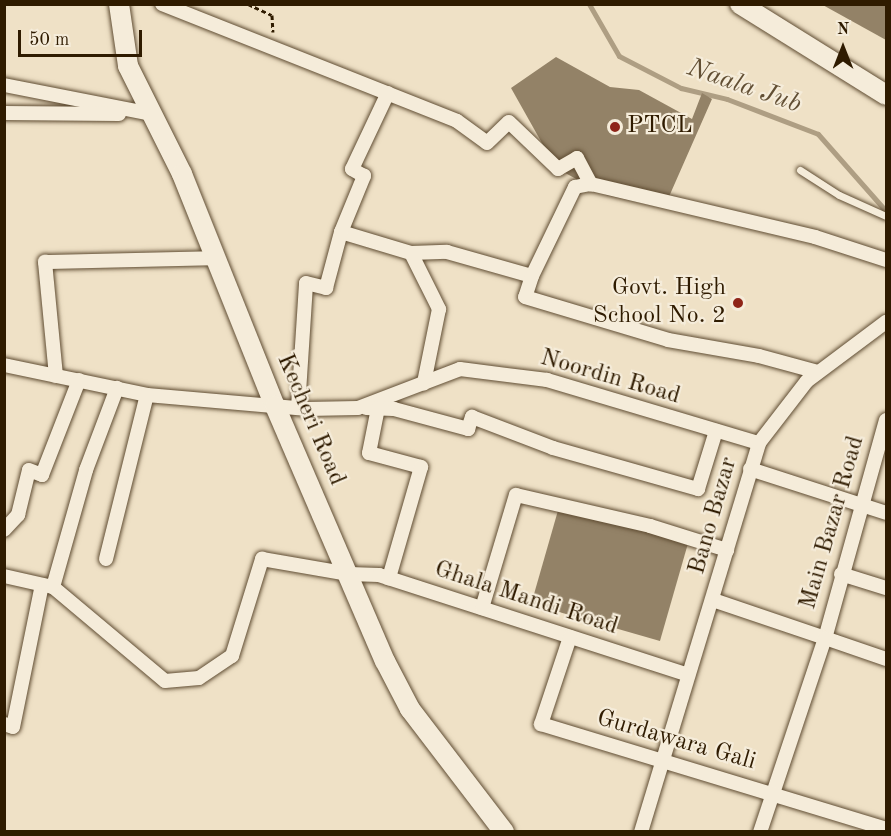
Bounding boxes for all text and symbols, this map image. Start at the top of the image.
scale bar [21,18,146,56]
north arrow [813,18,873,78]
text: N [837,22,849,38]
text: 50 m [29,31,69,49]
water label: Naala Jub [683,53,805,121]
place label: PTCL [627,113,693,141]
marker: PTCL [608,120,622,134]
place label: Govt. High School No. 2 [593,275,726,331]
marker: Govt. High School No. 2 [731,296,745,310]
street label: Noordin Road [537,344,683,412]
street label: Kecheri Road [269,350,351,490]
street label: Main Bazar Road [794,433,872,613]
street label: Bano Bazar [684,454,744,578]
street label: Ghala Mandi Road [431,556,621,642]
street label: Gurdawara Gali [593,705,759,777]

